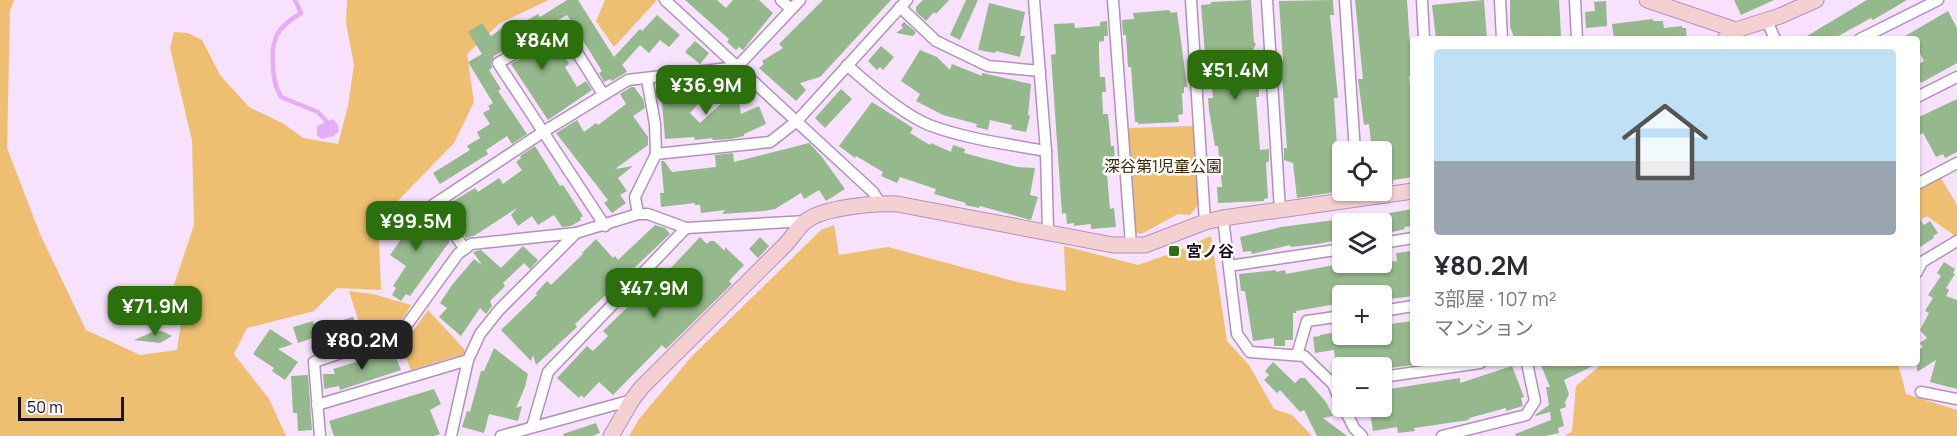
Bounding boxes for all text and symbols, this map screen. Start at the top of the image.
pin: ¥84M [506,20,578,71]
text: ¥84M [515,26,569,53]
pin: ¥51.4M [1186,50,1284,101]
text: ¥51.4M [1201,56,1269,83]
pin: ¥36.9M [657,65,755,116]
text: ¥36.9M [670,71,742,98]
icon: home [1611,88,1719,196]
map controls [1332,141,1392,417]
button: locate [1332,141,1392,201]
park label: 深谷第1児童公園 [1104,155,1222,177]
pin: ¥99.5M [367,201,465,252]
text: ¥99.5M [380,207,452,234]
button: layers [1332,213,1392,273]
place label: 宮ノ谷 [1186,240,1234,262]
marker: 宮ノ谷 [1167,244,1181,258]
text: ¥80.2M [1434,247,1529,283]
pin: ¥47.9M [605,268,703,319]
text: ¥47.9M [620,274,688,301]
button: + [1332,285,1392,345]
text: 3部屋 · 107 m² [1434,285,1557,312]
pin: ¥71.9M [106,286,204,337]
text: ¥71.9M [122,292,188,319]
text: マンション [1434,314,1534,341]
pin: ¥80.2M [313,320,411,371]
text: ¥80.2M [326,326,398,353]
button: − [1332,357,1392,417]
scale bar [18,394,124,422]
text: 50 m [27,396,63,418]

